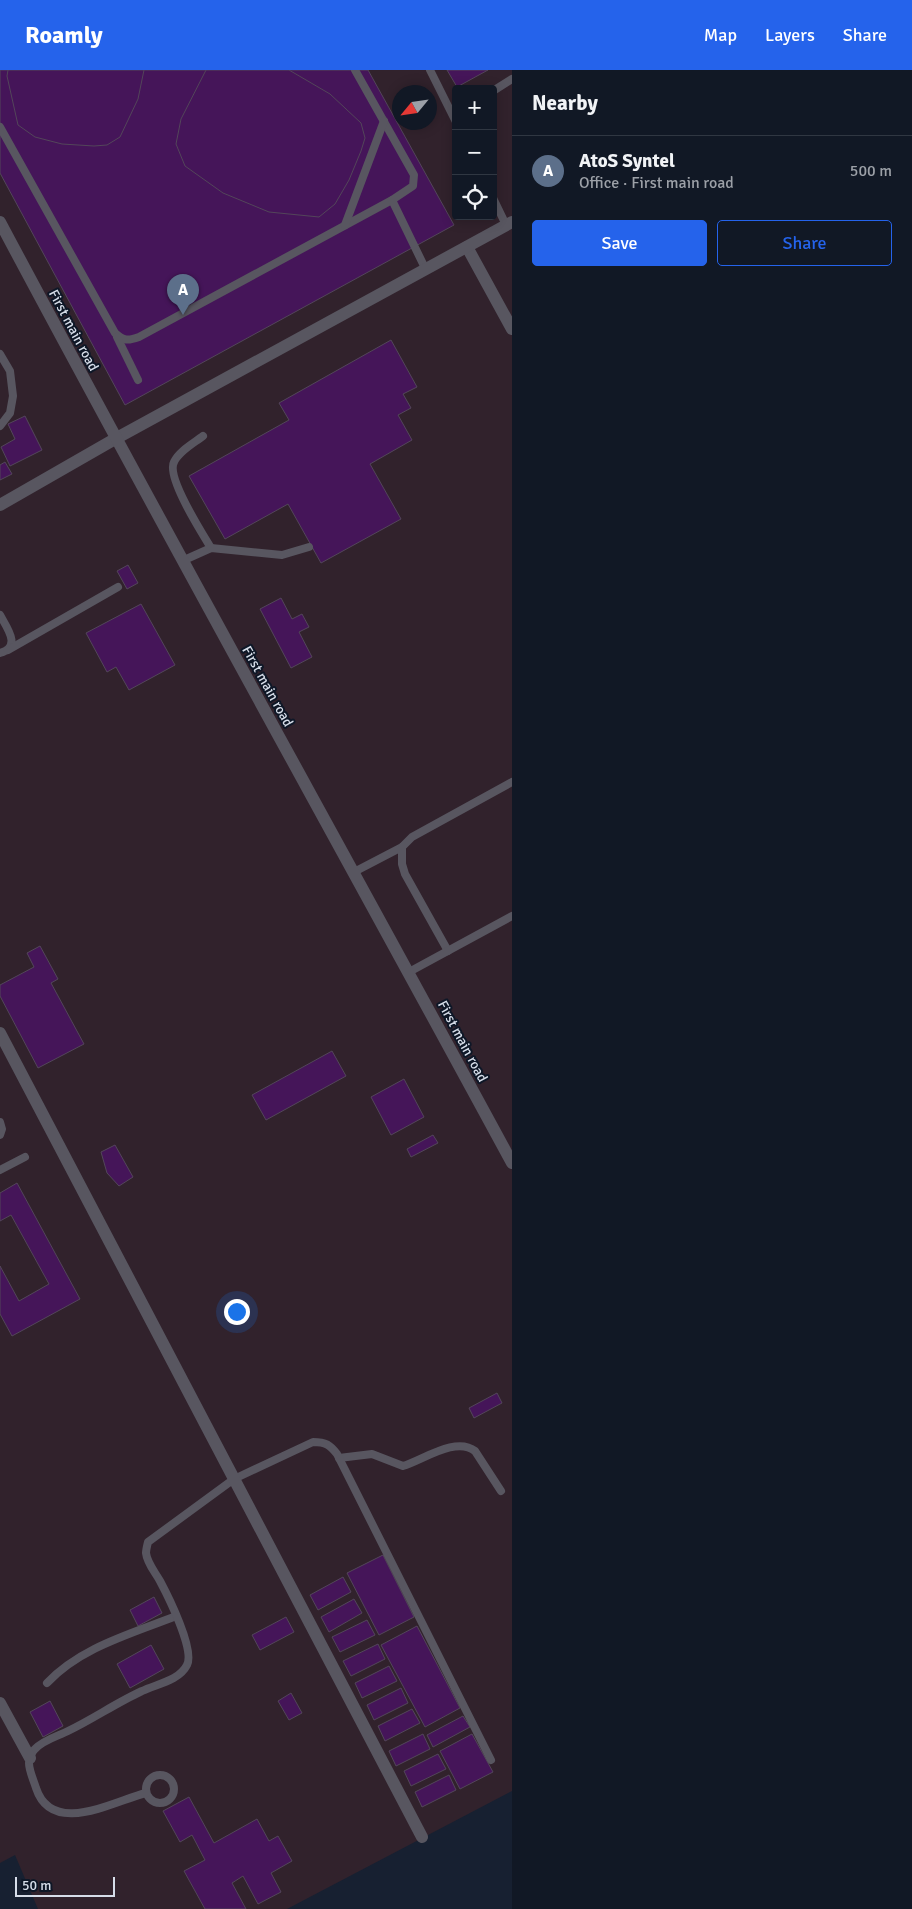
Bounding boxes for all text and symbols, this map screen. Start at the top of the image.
text: Roamly [25,20,103,50]
text: Map [704,24,737,46]
text: Layers [765,24,815,46]
text: Share [843,24,887,46]
north arrow [392,85,437,130]
map controls [452,85,497,220]
button: + [452,85,497,130]
text: Nearby [532,90,598,116]
button: − [452,130,497,175]
text: AtoS Syntel [579,149,675,173]
text: A [543,161,553,181]
text: 500 m [850,161,892,181]
text: Office · First main road [579,173,734,193]
button: locate [452,175,497,220]
button: Save [532,220,707,266]
button: Share [717,220,892,266]
pin: A [167,274,199,315]
street label: First main road [45,287,102,374]
street label: First main road [238,643,297,730]
street label: First main road [434,998,491,1085]
your location [224,1299,250,1325]
scale bar [15,1874,115,1897]
text: 50 m [22,1877,51,1894]

